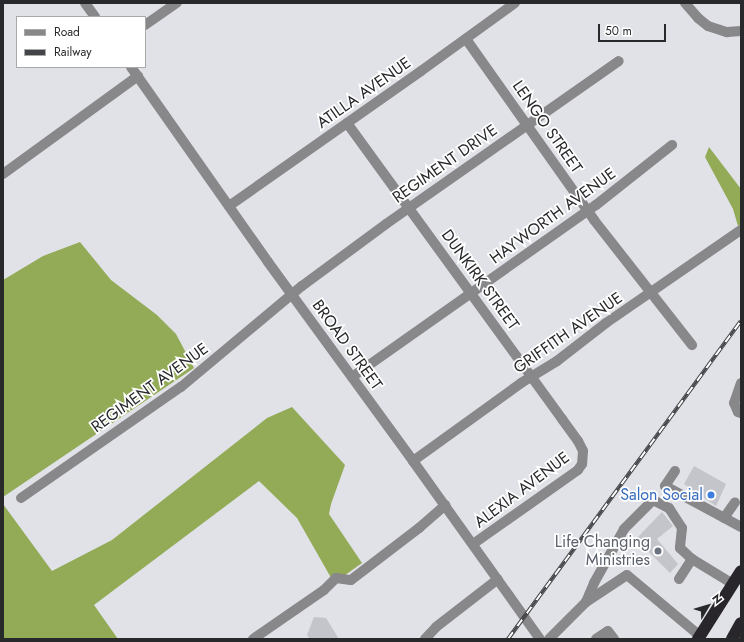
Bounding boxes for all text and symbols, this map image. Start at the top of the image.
legend [16,16,146,68]
scale bar [600,16,668,42]
text: 50 m [605,22,632,40]
text: Road [54,23,80,41]
text: Railway [54,43,92,61]
street label: ATILLA AVENUE [313,53,415,133]
street label: LENGO STREET [508,77,586,177]
street label: REGIMENT DRIVE [389,121,501,207]
street label: HAYWORTH AVENUE [486,164,620,268]
street label: DUNKIRK STREET [437,226,523,334]
street label: GRIFFITH AVENUE [510,288,626,378]
street label: BROAD STREET [308,296,386,394]
street label: REGIMENT AVENUE [88,339,212,437]
street label: ALEXIA AVENUE [471,448,573,532]
place label: Salon Social [620,485,703,505]
marker: Salon Social [706,490,716,500]
place label: Life Changing Ministries [555,532,650,570]
marker: Life Changing Ministries [653,546,663,556]
north arrow [688,586,728,626]
text: N [708,590,726,607]

